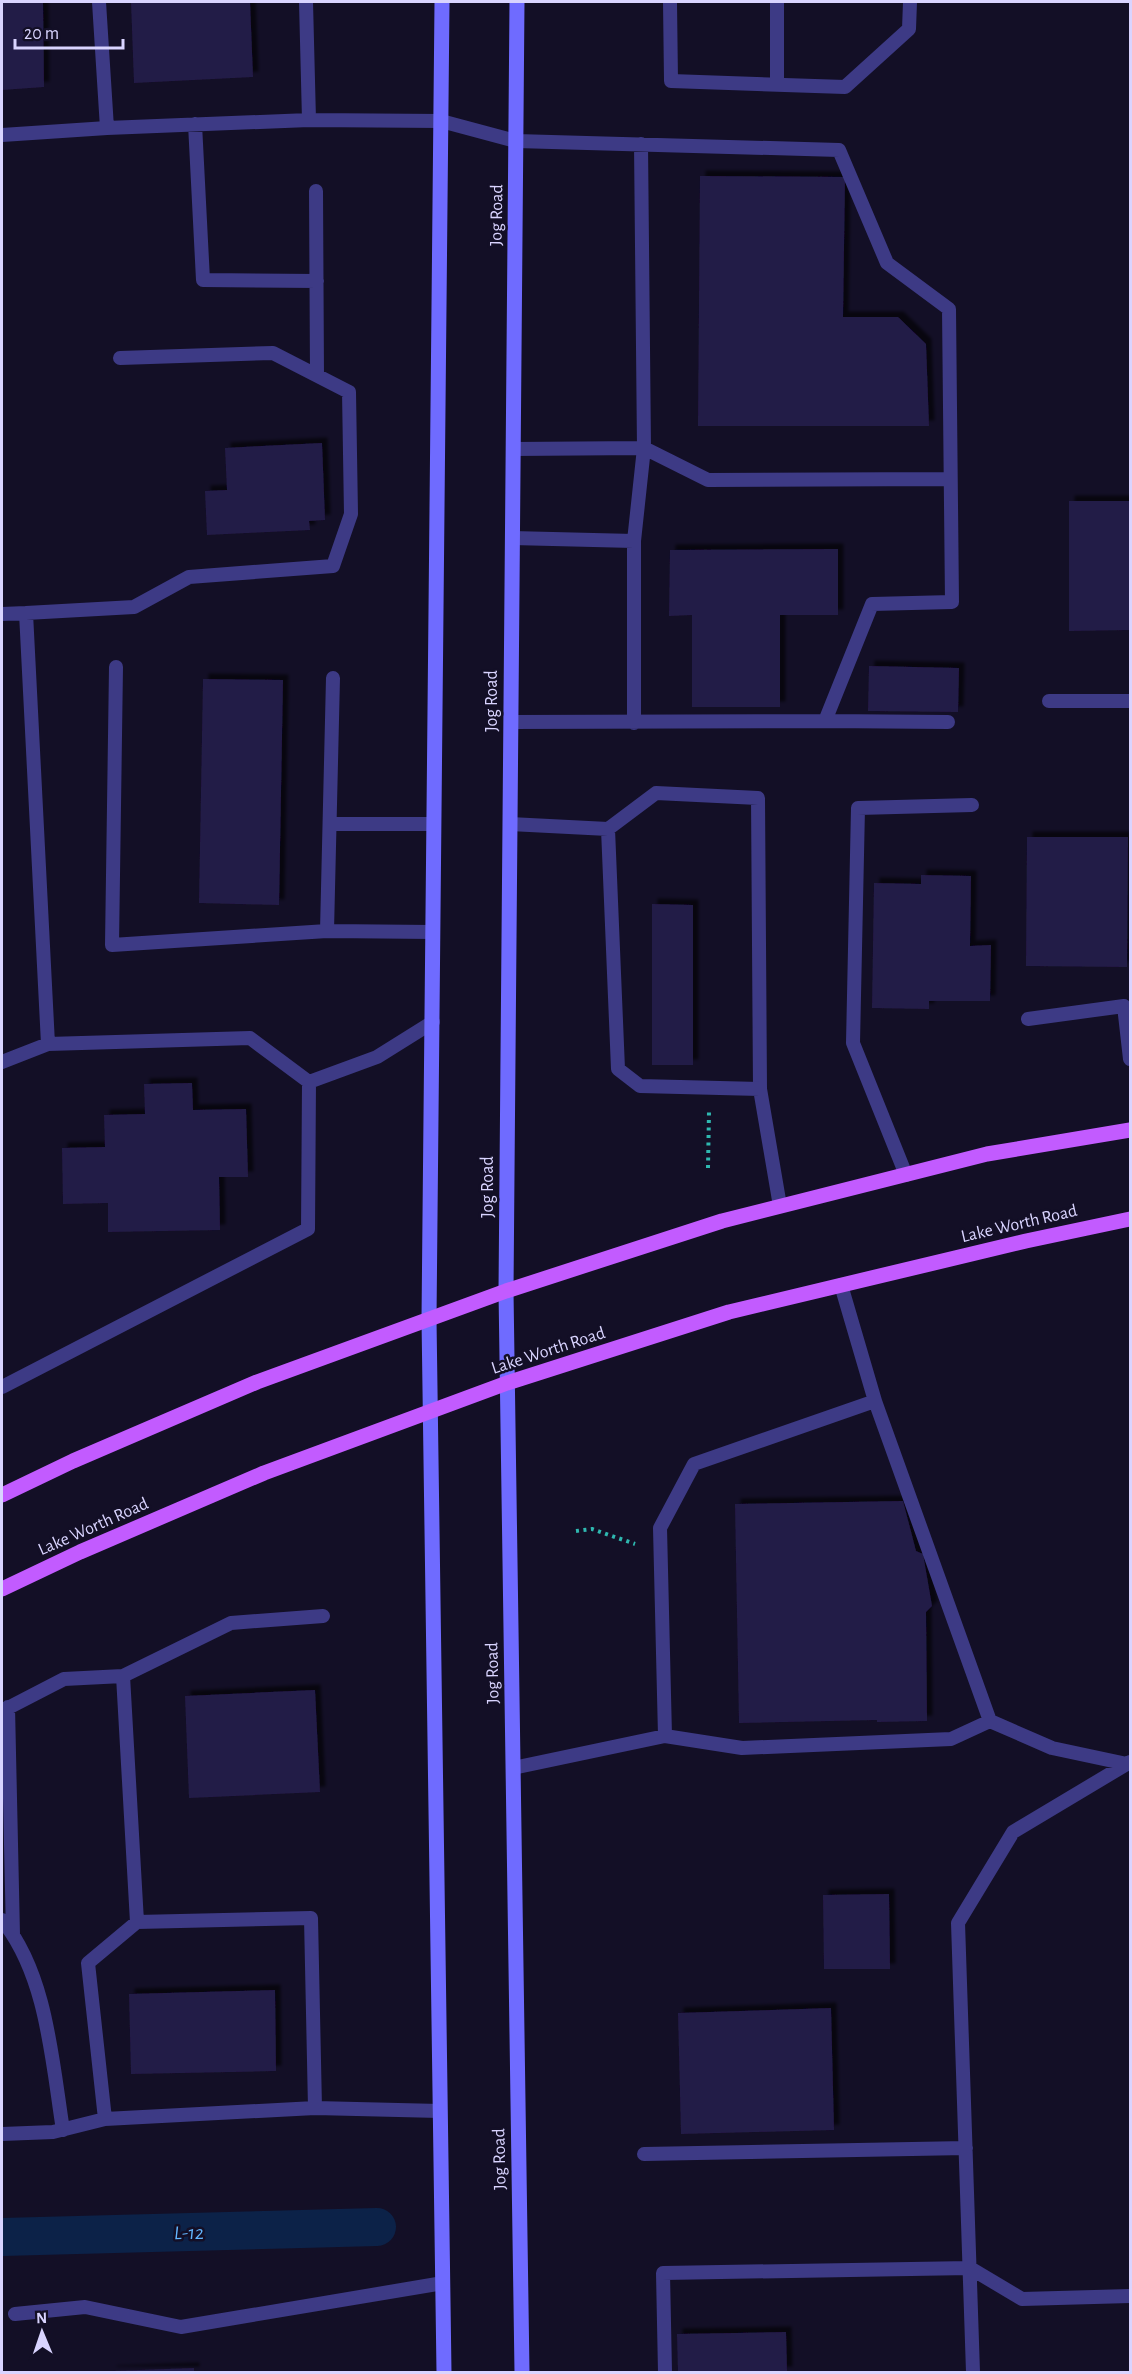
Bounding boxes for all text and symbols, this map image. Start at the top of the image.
scale bar [15,12,123,50]
text: 20 m [24,25,59,43]
street label: Jog Road [487,184,507,246]
street label: Jog Road [483,670,501,732]
street label: Jog Road [479,1156,497,1218]
street label: Lake Worth Road [959,1202,1079,1246]
street label: Lake Worth Road [489,1324,607,1378]
street label: Lake Worth Road [36,1495,151,1559]
street label: Jog Road [483,1642,503,1704]
street label: Jog Road [490,2128,510,2190]
water label: L-12 [174,2223,204,2243]
north arrow [12,2302,72,2362]
text: N [36,2310,47,2326]

